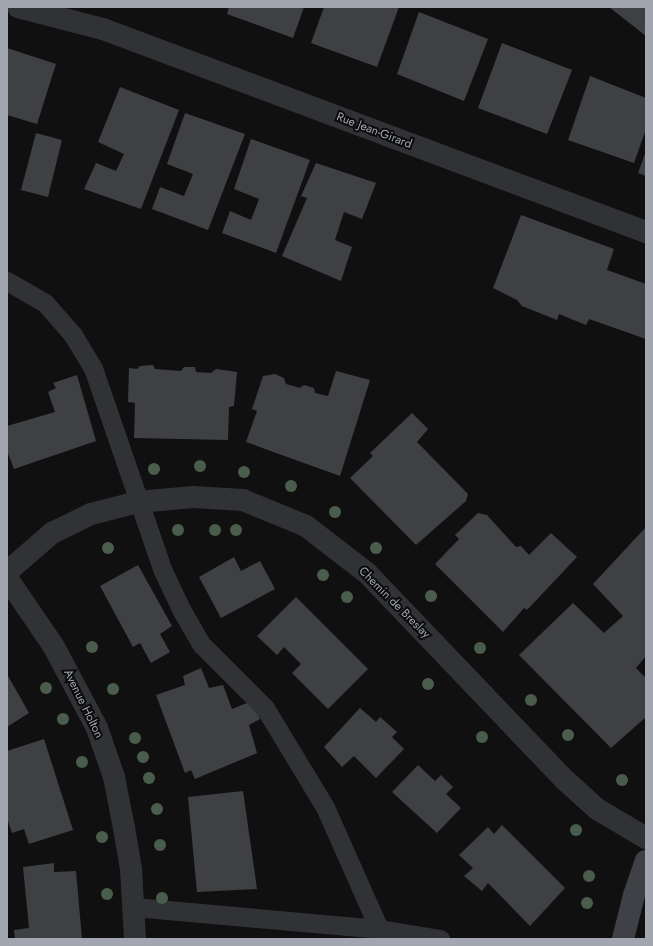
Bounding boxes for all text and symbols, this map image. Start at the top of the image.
street label: Rue Jean-Girard [334,110,414,152]
street label: Chemin de Breslay [355,564,433,642]
street label: Avenue Holton [60,667,106,741]

